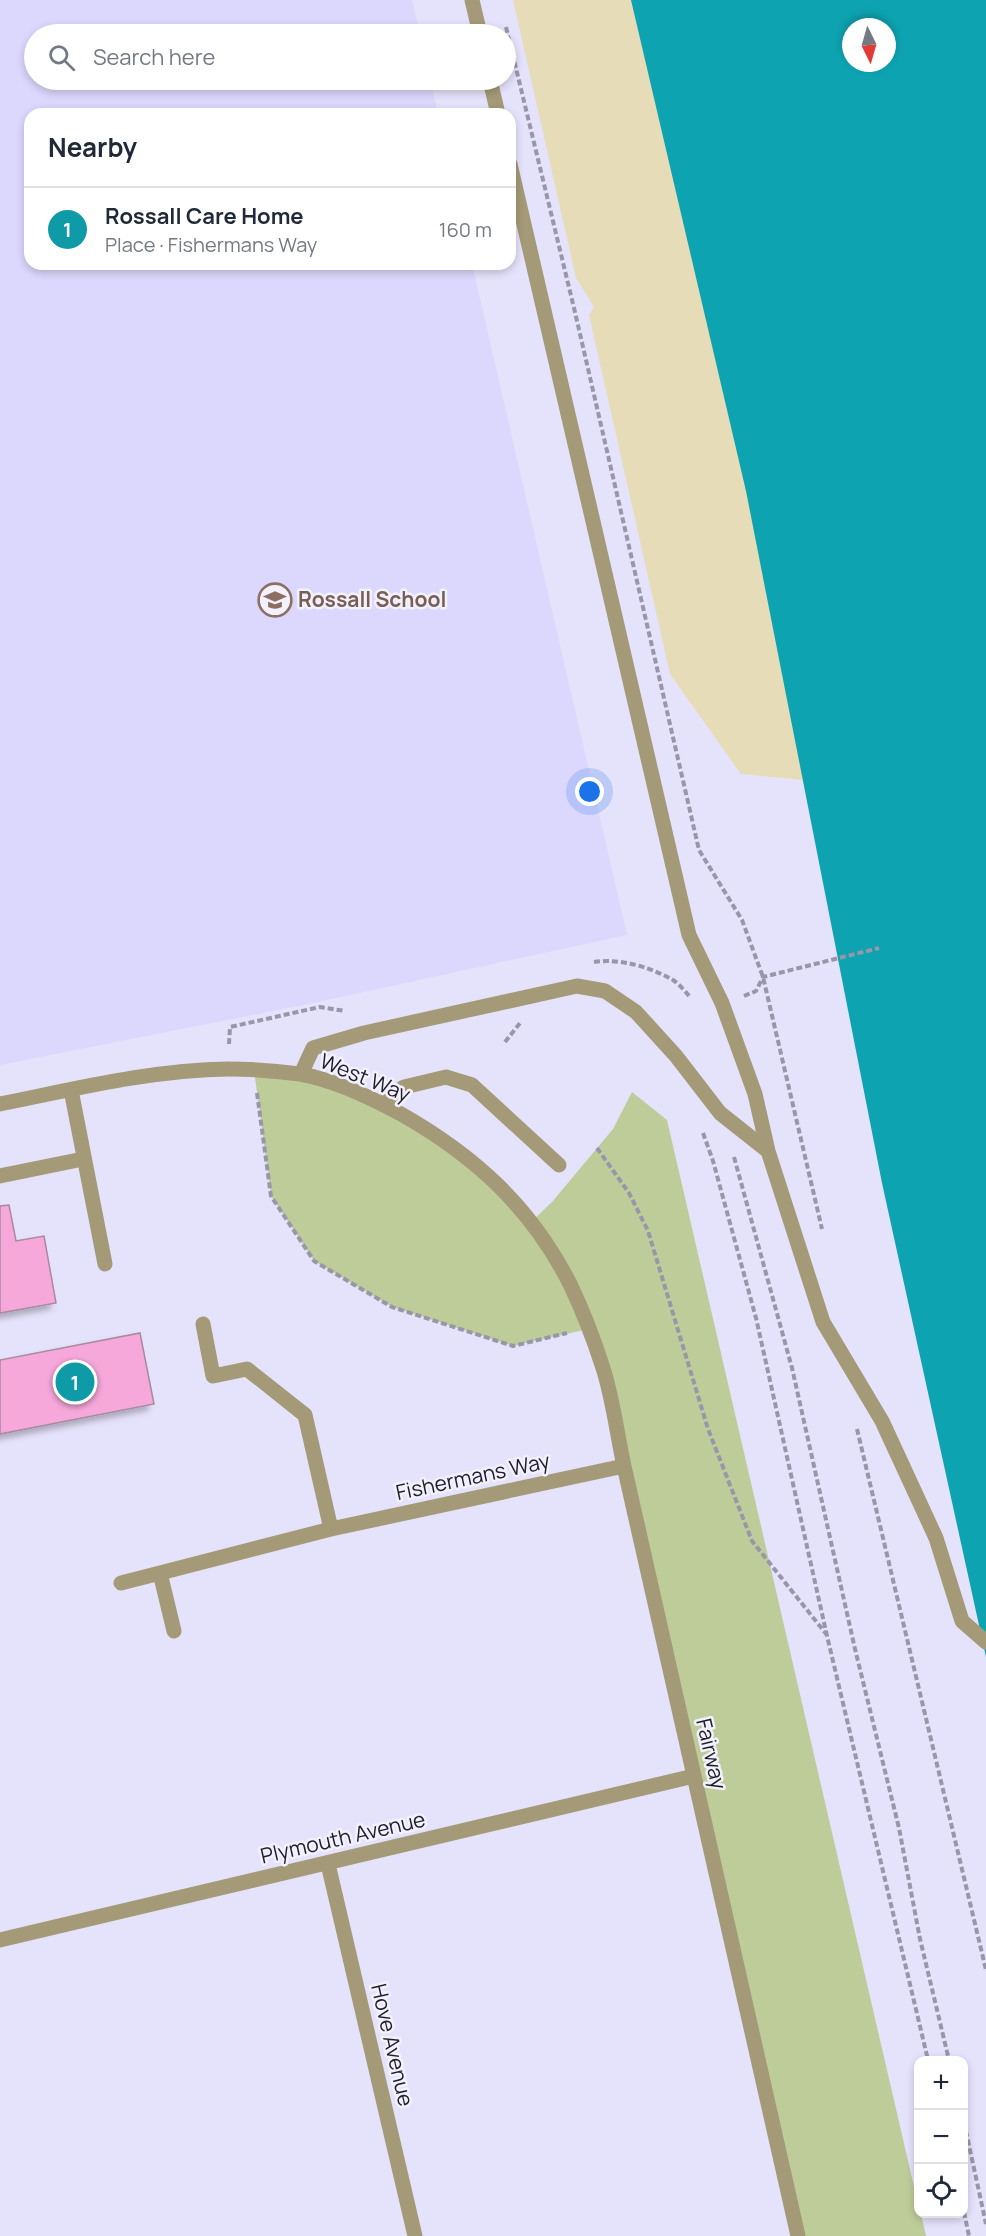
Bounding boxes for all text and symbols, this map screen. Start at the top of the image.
north arrow [842,18,896,72]
search box [24,24,516,90]
icon: search [45,41,78,74]
text: Search here [93,42,215,72]
text: Nearby [48,129,137,165]
text: Rossall Care Home [105,201,304,231]
text: 1 [63,216,72,243]
text: 160 m [439,216,492,243]
text: Place · Fishermans Way [105,231,317,258]
school or university icon: Rossall School [257,582,293,618]
place label: Rossall School [298,585,446,613]
your location [575,777,604,806]
street label: West Way [316,1046,415,1108]
pin: 1 [56,1360,94,1404]
street label: Fishermans Way [393,1446,552,1506]
street label: Fairway [690,1716,734,1792]
street label: Plymouth Avenue [258,1804,428,1870]
street label: Hove Avenue [365,1981,421,2109]
map controls [914,2056,968,2218]
button: + [914,2056,968,2110]
button: − [914,2110,968,2164]
button: locate [914,2164,968,2218]

